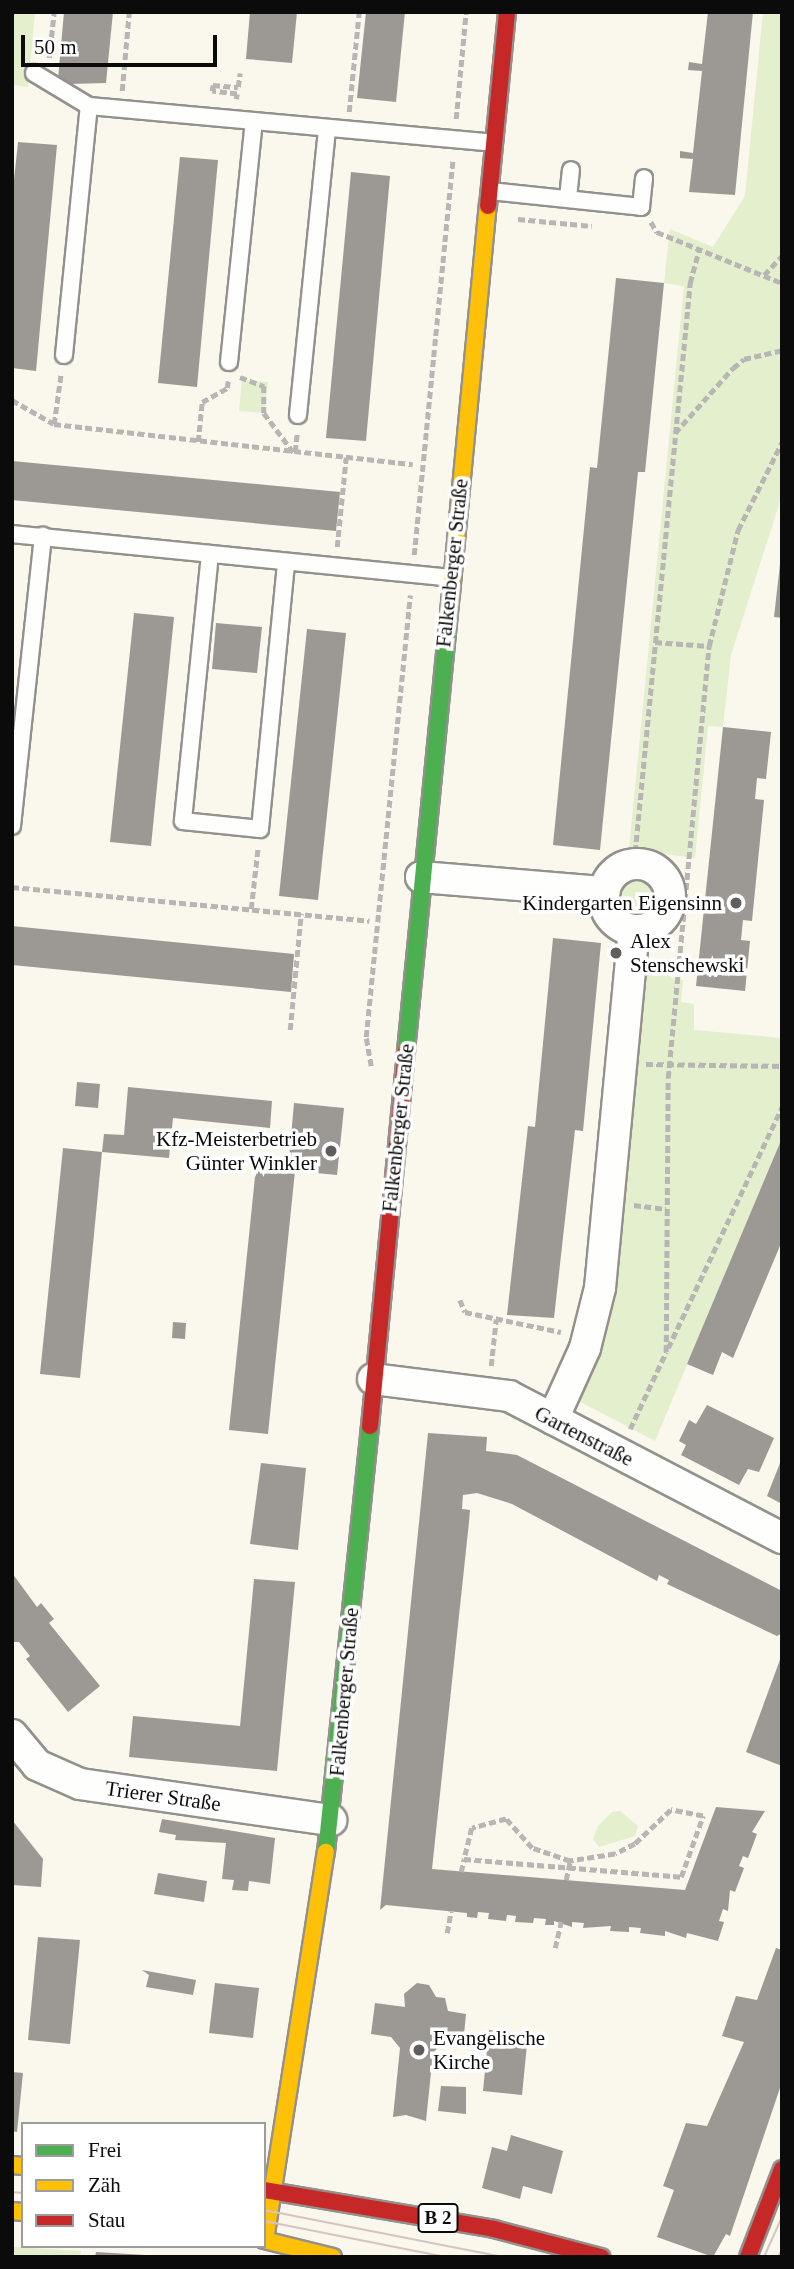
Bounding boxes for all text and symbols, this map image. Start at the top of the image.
scale bar [24,21,220,65]
text: 50 m [34,35,77,59]
street label: Falkenberger Straße [431,477,473,649]
place label: Kindergarten Eigensinn [522,890,722,916]
marker: Kindergarten Eigensinn [728,895,744,911]
place label: Alex Stenschewski [630,928,744,978]
marker: Alex Stenschewski [608,945,624,961]
street label: Falkenberger Straße [377,1042,419,1214]
place label: Kfz-Meisterbetrieb Günter Winkler [156,1126,317,1176]
marker: Kfz-Meisterbetrieb Günter Winkler [323,1143,339,1159]
street label: Gartenstraße [530,1400,638,1472]
street label: Falkenberger Straße [324,1607,364,1777]
street label: Trierer Straße [104,1775,222,1817]
place label: Evangelische Kirche [433,2025,545,2075]
marker: Evangelische Kirche [411,2042,427,2058]
legend [21,2122,266,2248]
text: Frei [88,2138,122,2162]
text: Zäh [88,2173,121,2197]
road number: B 2 [417,2202,459,2234]
text: Stau [88,2208,125,2232]

